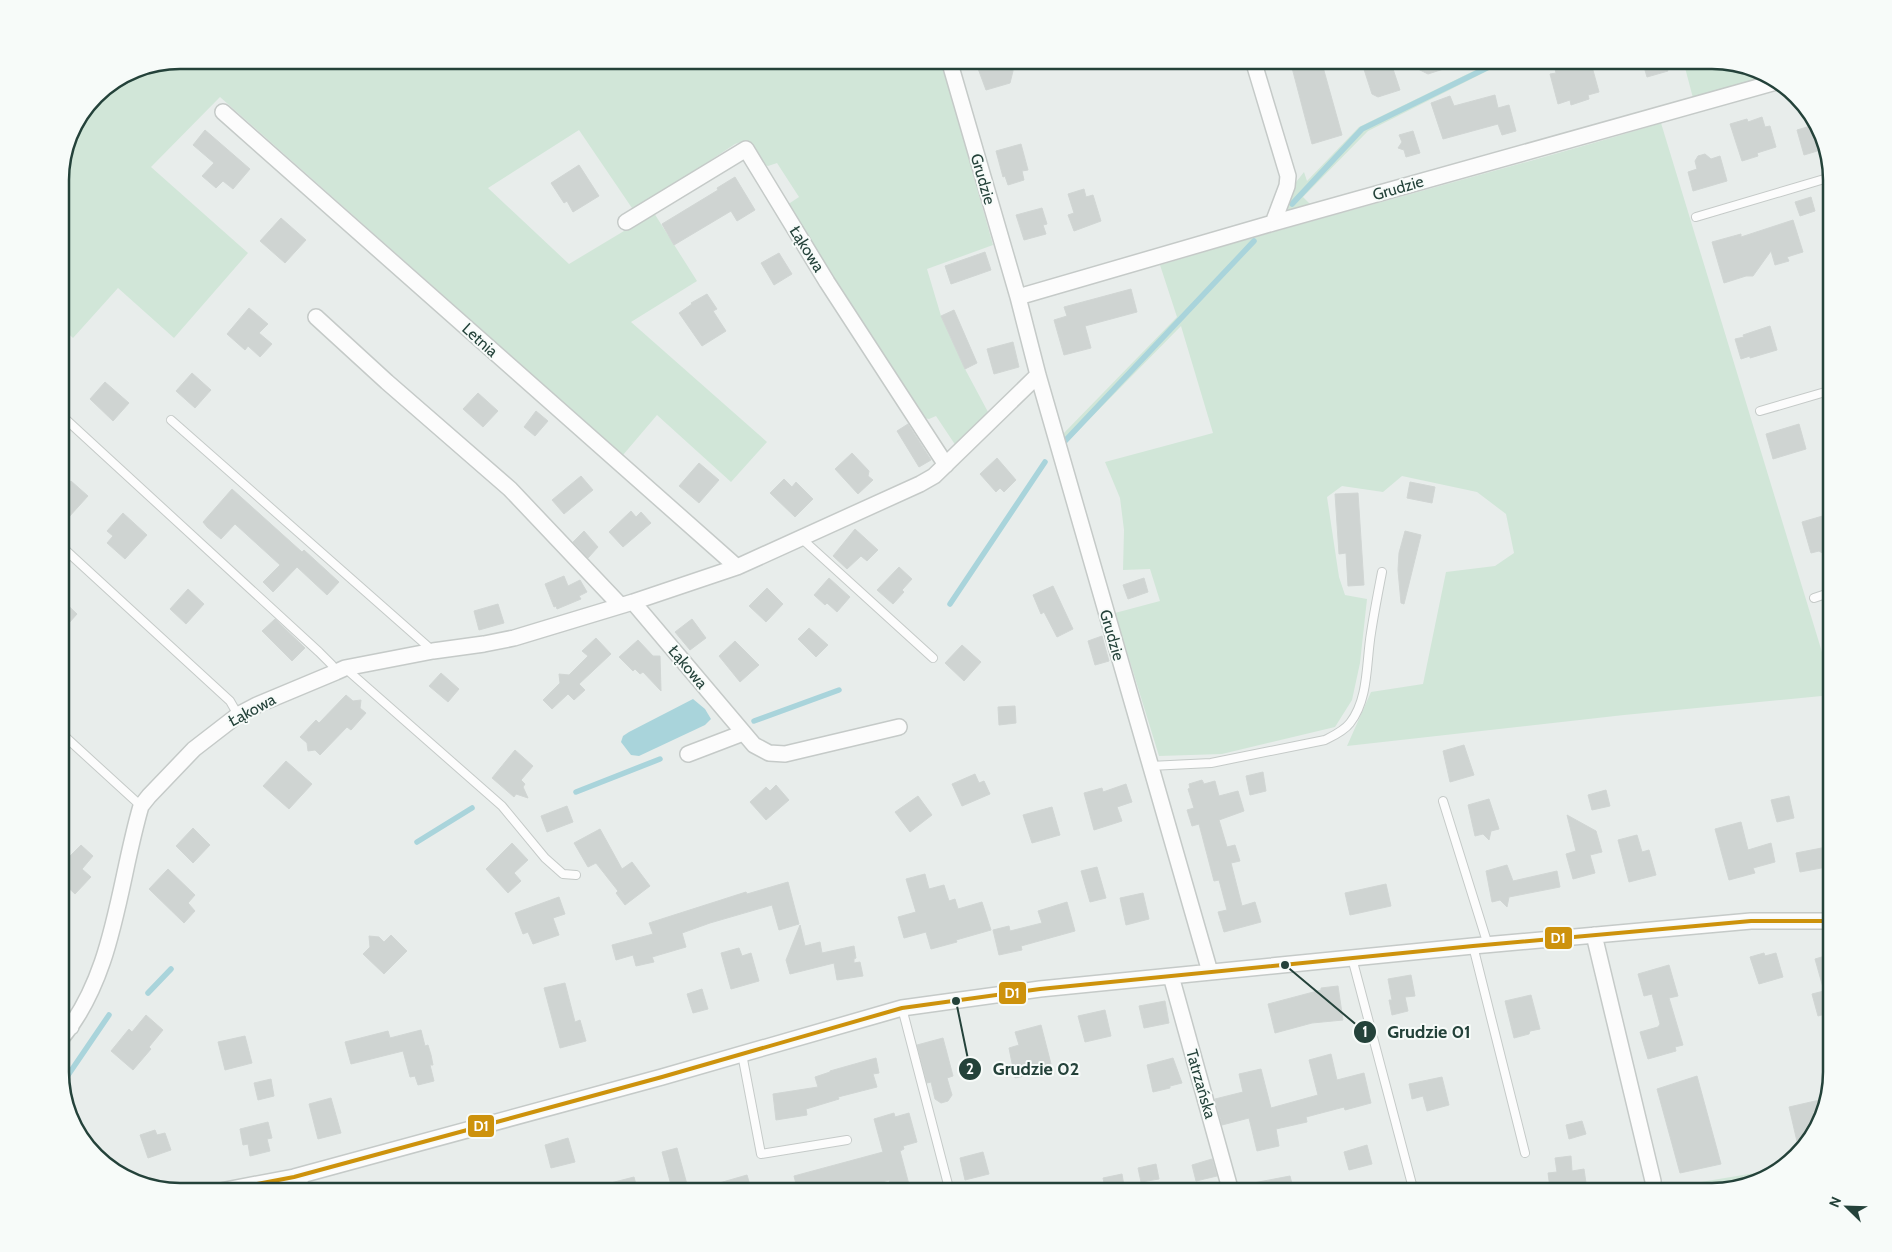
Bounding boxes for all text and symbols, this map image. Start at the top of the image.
street label: Grudzie [967,151,999,207]
street label: Grudzie [1370,172,1426,204]
street label: Łąkowa [786,223,829,276]
street label: Letnia [458,319,502,361]
street label: Grudzie [1096,607,1128,663]
street label: Łąkowa [665,642,712,693]
street label: Łąkowa [225,690,279,730]
line badge: D1 [1544,926,1573,950]
text: D1 [1550,929,1566,947]
line badge: D1 [998,981,1027,1005]
text: D1 [1004,984,1020,1002]
callout: Grudzie 01 [1352,1016,1481,1049]
text: Grudzie 01 [1387,1021,1471,1043]
text: 1 [1362,1023,1368,1041]
street label: Tatrzańska [1182,1047,1220,1121]
callout: Grudzie 02 [958,1052,1089,1085]
text: Grudzie 02 [993,1058,1079,1080]
text: 2 [966,1060,974,1078]
line badge: D1 [467,1114,495,1138]
text: D1 [473,1117,489,1135]
north arrow [1822,1182,1872,1232]
text: N [1825,1194,1845,1210]

